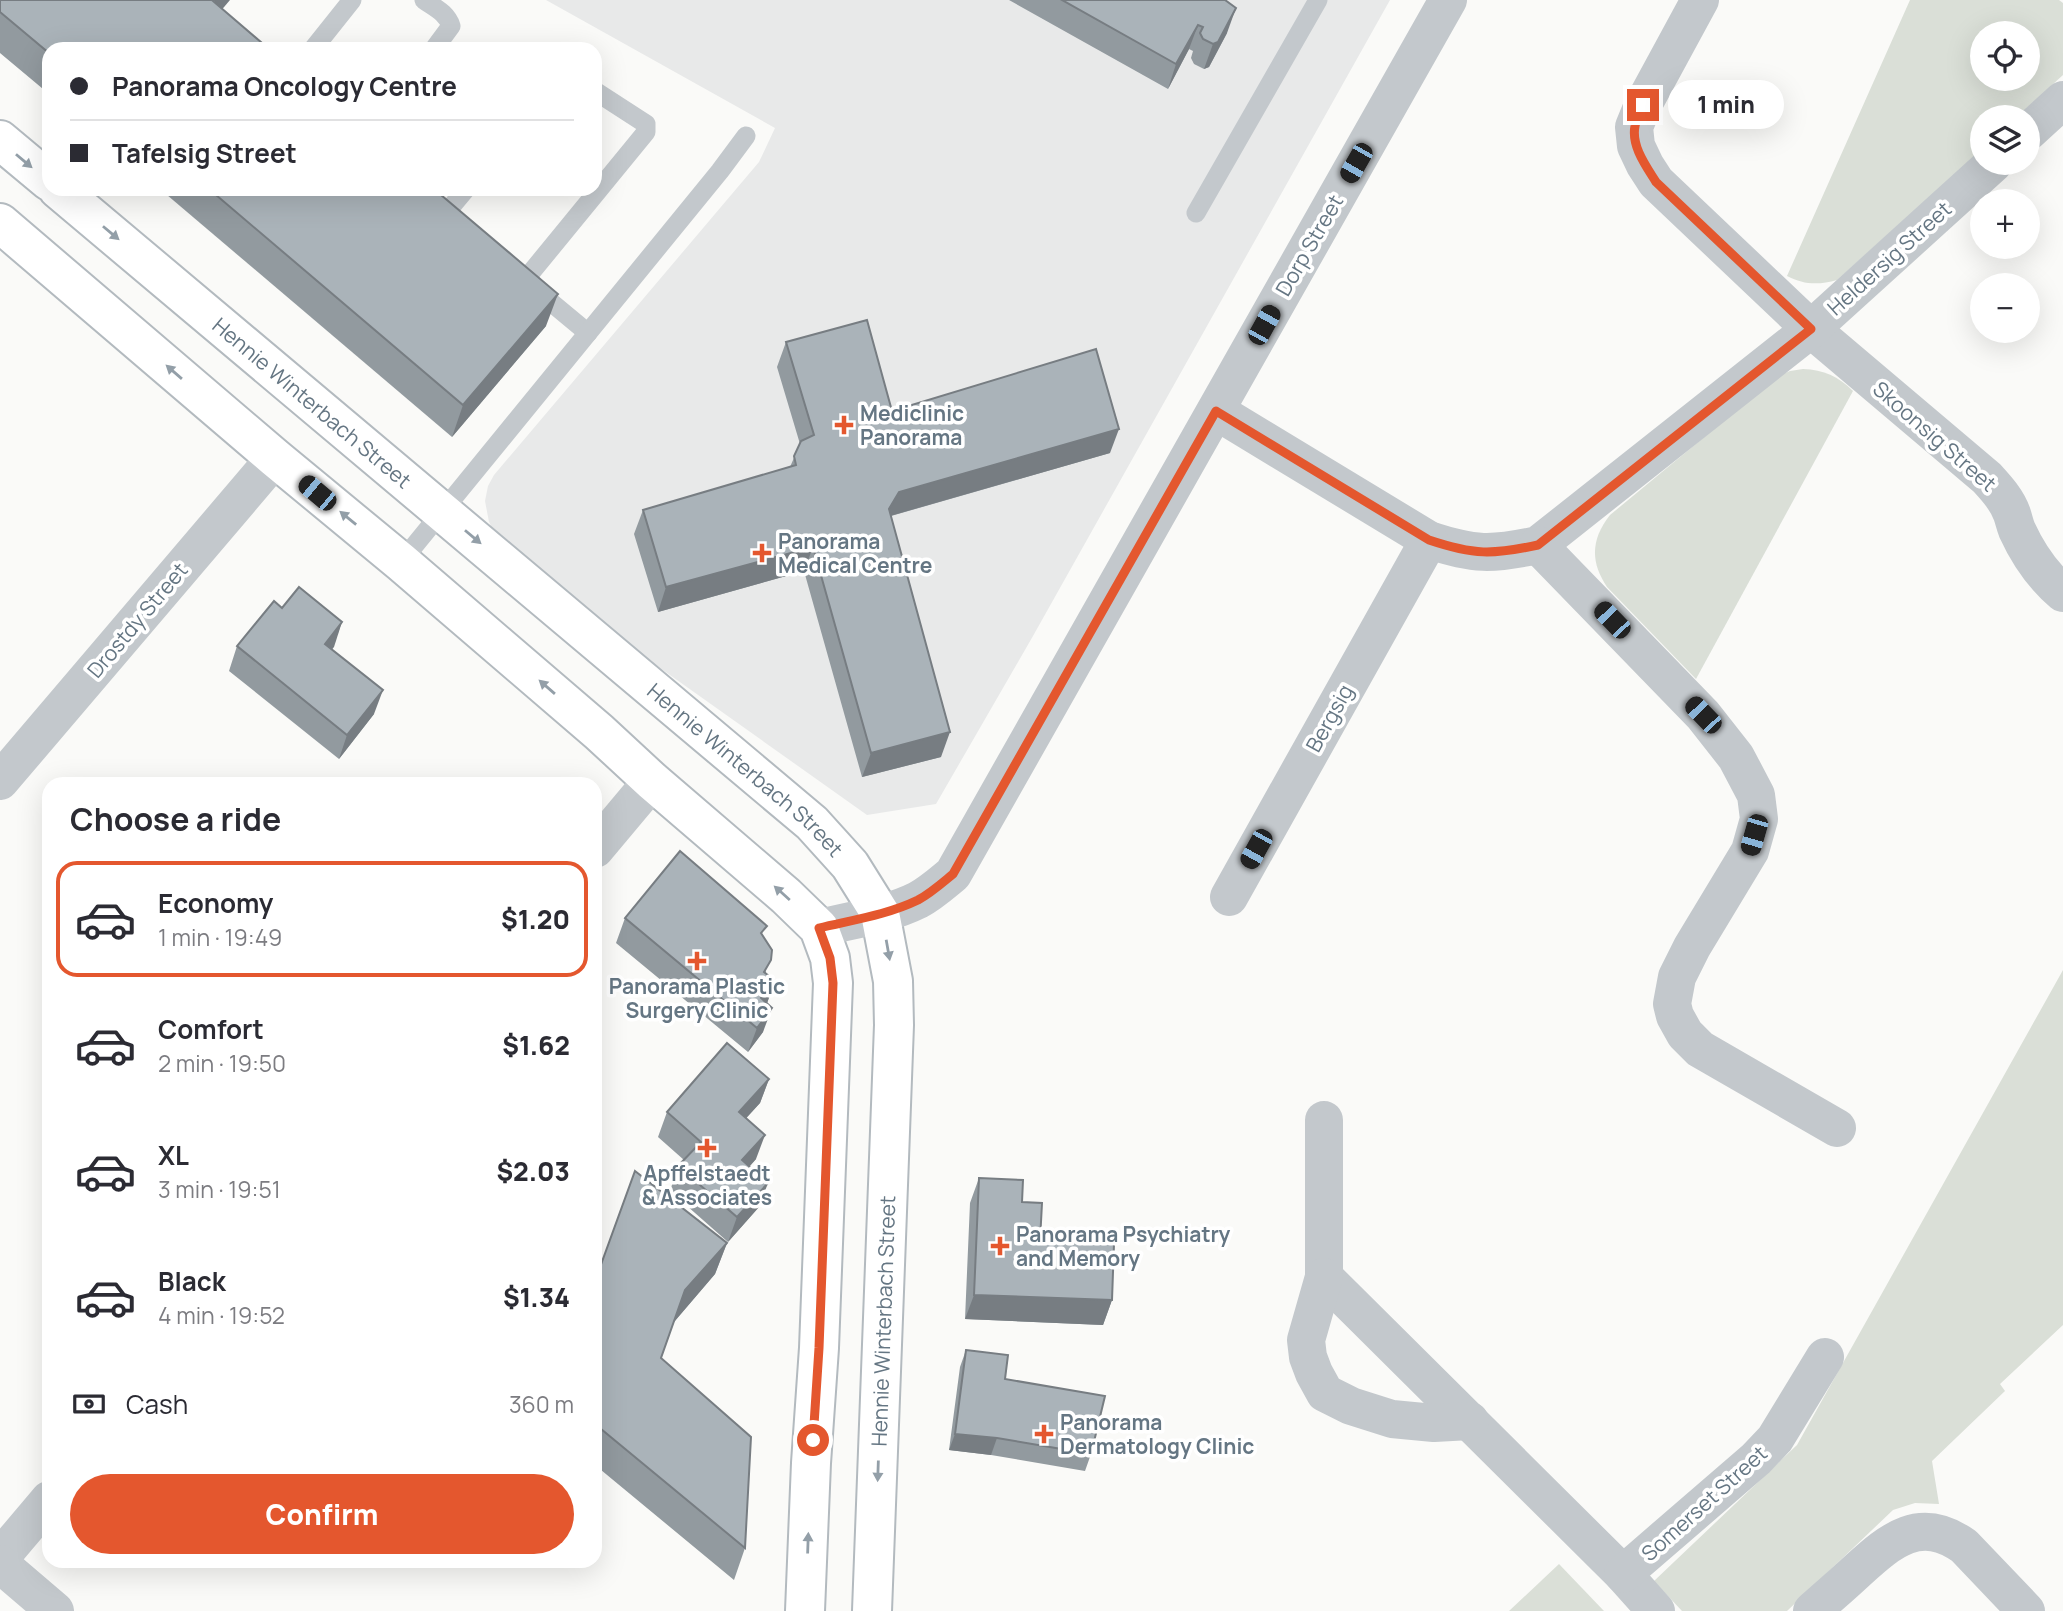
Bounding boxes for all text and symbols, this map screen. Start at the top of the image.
map controls [1970,21,2040,343]
button: locate [1970,21,2040,91]
text: Panorama Oncology Centre [112,68,457,104]
callout: 1 min [1668,80,1783,130]
text: 1 min [1697,88,1755,120]
route end [1627,89,1659,121]
button: layers [1970,105,2040,175]
text: Tafelsig Street [112,135,297,171]
car [1337,140,1376,186]
one-way arrow [15,153,33,168]
street label: Dorp Street [1269,189,1349,301]
button: + [1970,189,2040,259]
street label: Heldersig Street [1821,195,1957,321]
one-way arrow [102,225,119,240]
button: − [1970,273,2040,343]
car [1245,302,1284,348]
street label: Hennie Winterbach Street [207,311,417,494]
one-way arrow [165,365,182,380]
street label: Skoonsig Street [1867,375,2003,497]
place label: Mediclinic Panorama [860,399,964,451]
marker: Mediclinic Panorama [834,415,854,435]
car [295,471,340,515]
one-way arrow [339,511,357,526]
place label: Panorama Medical Centre [778,527,932,579]
one-way arrow [464,529,481,544]
marker: Panorama Medical Centre [752,543,772,563]
street label: Drostdy Street [81,557,193,683]
car [1590,598,1635,642]
street label: Hennie Winterbach Street [642,677,850,862]
one-way arrow [538,679,556,695]
street label: Bergsig [1299,679,1359,757]
car [1681,693,1726,737]
text: Choose a ride [70,797,281,841]
car [1739,812,1770,858]
car [1237,826,1276,872]
text: Economy [158,885,273,921]
one-way arrow [773,886,790,901]
icon: car [74,888,137,951]
text: $1.20 [501,901,570,937]
text: 1 min · 19:49 [158,921,282,953]
one-way arrow [883,939,894,961]
marker: Panorama Plastic Surgery Clinic [687,951,707,971]
place label: Panorama Plastic Surgery Clinic [609,972,785,1024]
text: Comfort [158,1011,264,1047]
icon: car [74,1014,137,1077]
text: $1.62 [502,1027,570,1063]
text: 2 min · 19:50 [158,1047,286,1079]
text: XL [158,1137,189,1173]
marker: Apffelstaedt & Associates [697,1138,717,1158]
icon: car [74,1140,137,1203]
text: $2.03 [496,1153,570,1189]
place label: Apffelstaedt & Associates [642,1159,772,1211]
text: 3 min · 19:51 [158,1173,281,1205]
street label: Hennie Winterbach Street [865,1195,901,1447]
place label: Panorama Psychiatry and Memory [1016,1220,1231,1272]
marker: Panorama Psychiatry and Memory [990,1236,1010,1256]
text: Black [158,1263,226,1299]
icon: car [74,1266,137,1329]
text: $1.34 [503,1279,570,1315]
text: 4 min · 19:52 [158,1299,285,1331]
icon: cash [70,1385,108,1423]
text: Cash [126,1386,188,1422]
text: 360 m [509,1388,574,1420]
place label: Panorama Dermatology Clinic [1060,1408,1254,1460]
route start [797,1424,829,1456]
marker: Panorama Dermatology Clinic [1034,1424,1054,1444]
street label: Somerset Street [1635,1439,1773,1567]
one-way arrow [872,1460,883,1482]
button: Confirm [70,1474,574,1554]
one-way arrow [802,1532,813,1554]

